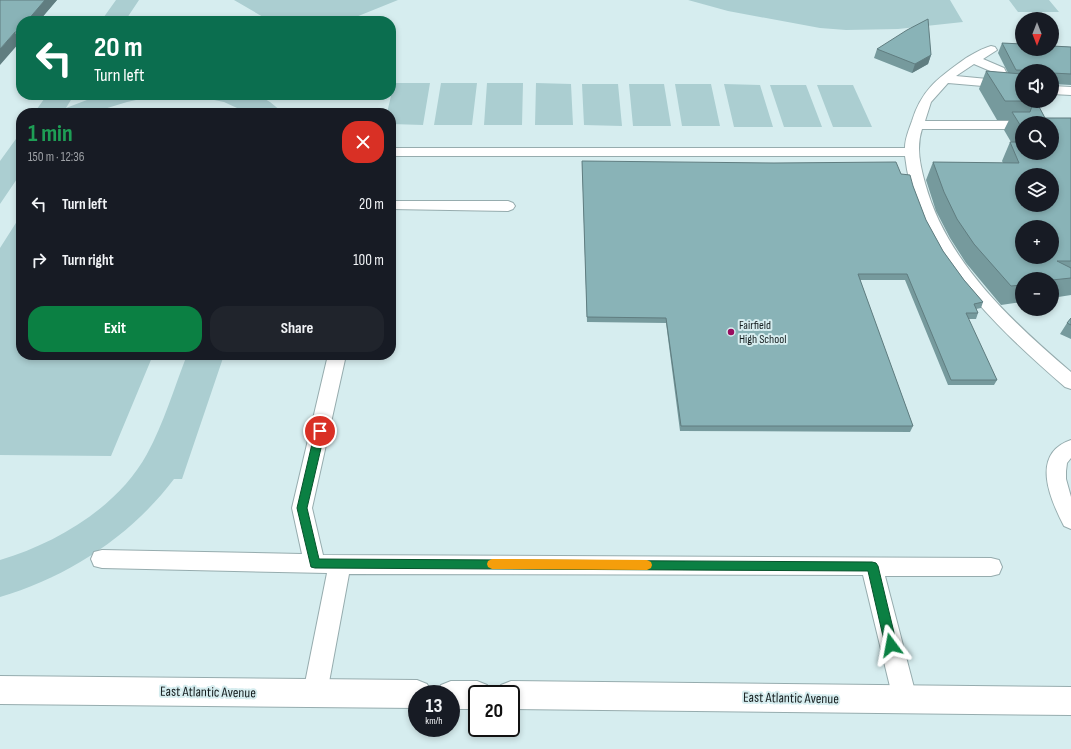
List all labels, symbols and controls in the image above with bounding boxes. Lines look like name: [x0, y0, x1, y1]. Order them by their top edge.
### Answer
north arrow: [1015, 12, 1059, 56]
map controls: [1015, 12, 1059, 316]
text: 20 m: [94, 31, 143, 64]
icon: left: [28, 32, 80, 84]
button: sound: [1015, 64, 1059, 108]
text: Turn left: [94, 65, 145, 86]
button: search: [1015, 116, 1059, 160]
text: 1 min: [28, 119, 73, 148]
button: close: [342, 121, 384, 163]
text: 150 m · 12:36: [28, 149, 84, 165]
button: layers: [1015, 168, 1059, 212]
icon: left: [28, 193, 50, 215]
text: Turn left: [62, 195, 107, 214]
text: 20 m: [359, 195, 384, 214]
button: +: [1015, 220, 1059, 264]
icon: right: [28, 249, 50, 271]
text: Turn right: [62, 251, 114, 270]
text: 100 m: [353, 251, 384, 270]
button: −: [1015, 272, 1059, 316]
button: Exit: [28, 306, 202, 352]
button: Share: [210, 306, 384, 352]
place label: Fairfield High School: [739, 318, 786, 347]
marker: Fairfield High School: [726, 327, 736, 337]
pin: [303, 414, 337, 448]
icon: arrive: [309, 420, 331, 442]
position arrow: [870, 624, 912, 666]
street label: East Atlantic Avenue: [160, 683, 256, 701]
speed limit sign: 20: [468, 685, 520, 737]
street label: East Atlantic Avenue: [743, 689, 839, 707]
text: 13: [426, 694, 442, 718]
text: km/h: [425, 715, 443, 727]

